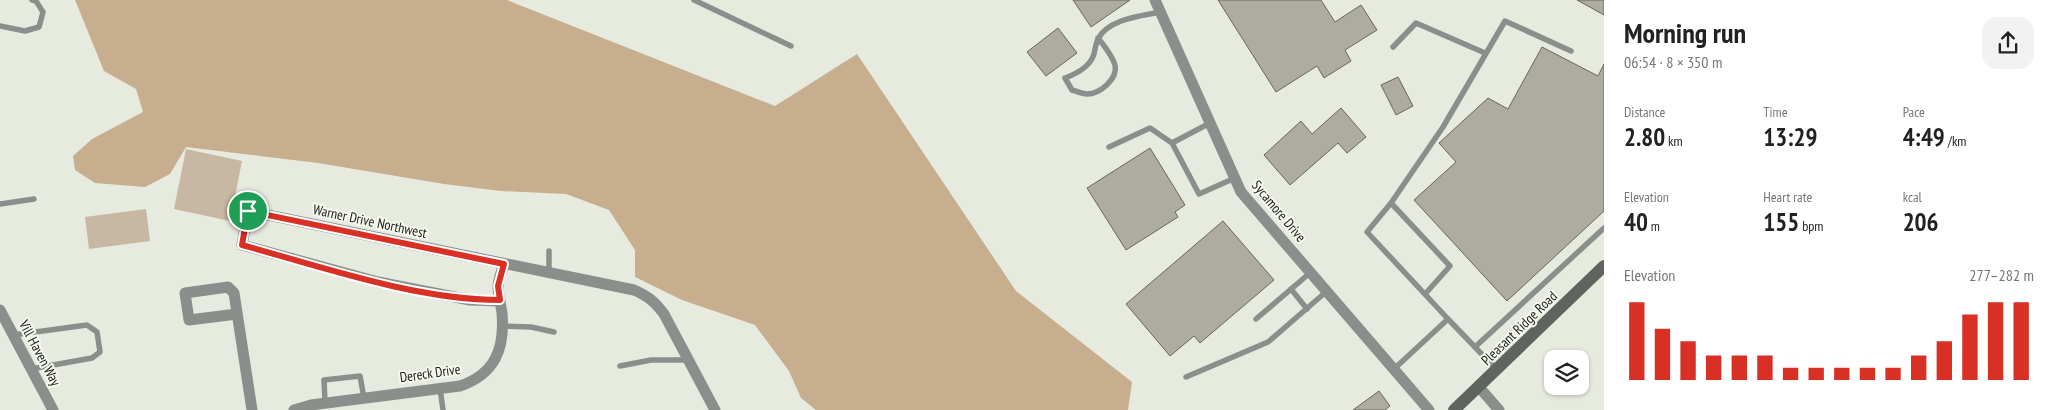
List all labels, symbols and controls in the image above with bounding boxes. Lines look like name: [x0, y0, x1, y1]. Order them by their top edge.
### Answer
text: Morning run: [1624, 14, 1746, 51]
button: share: [1982, 17, 2034, 69]
text: 06:54 · 8 × 350 m: [1624, 52, 1722, 72]
text: Distance: [1624, 103, 1665, 121]
text: Time: [1763, 103, 1788, 121]
text: Pace: [1903, 103, 1925, 121]
text: 2.80: [1624, 121, 1665, 153]
text: 13:29: [1763, 121, 1817, 153]
text: 4:49: [1903, 121, 1945, 153]
text: km: [1665, 132, 1683, 150]
text: /km: [1945, 132, 1966, 150]
street label: Sycamore Drive: [1248, 176, 1310, 246]
text: Elevation: [1624, 188, 1669, 206]
text: Heart rate: [1763, 188, 1812, 206]
text: kcal: [1903, 188, 1922, 206]
pin: [227, 190, 269, 232]
icon: arrive: [234, 197, 262, 225]
street label: Warner Drive Northwest: [312, 200, 429, 242]
text: 40: [1624, 206, 1648, 238]
text: 155: [1763, 206, 1799, 238]
text: 206: [1903, 206, 1939, 238]
text: m: [1648, 217, 1660, 235]
text: bpm: [1799, 217, 1823, 235]
text: Elevation: [1624, 265, 1675, 285]
text: 277–282 m: [1969, 265, 2034, 285]
street label: Pleasant Ridge Road: [1477, 287, 1561, 369]
street label: Vill Haven Way: [15, 316, 65, 390]
map controls: [1544, 350, 1589, 395]
button: layers: [1544, 350, 1589, 395]
street label: Dereck Drive: [398, 360, 462, 386]

